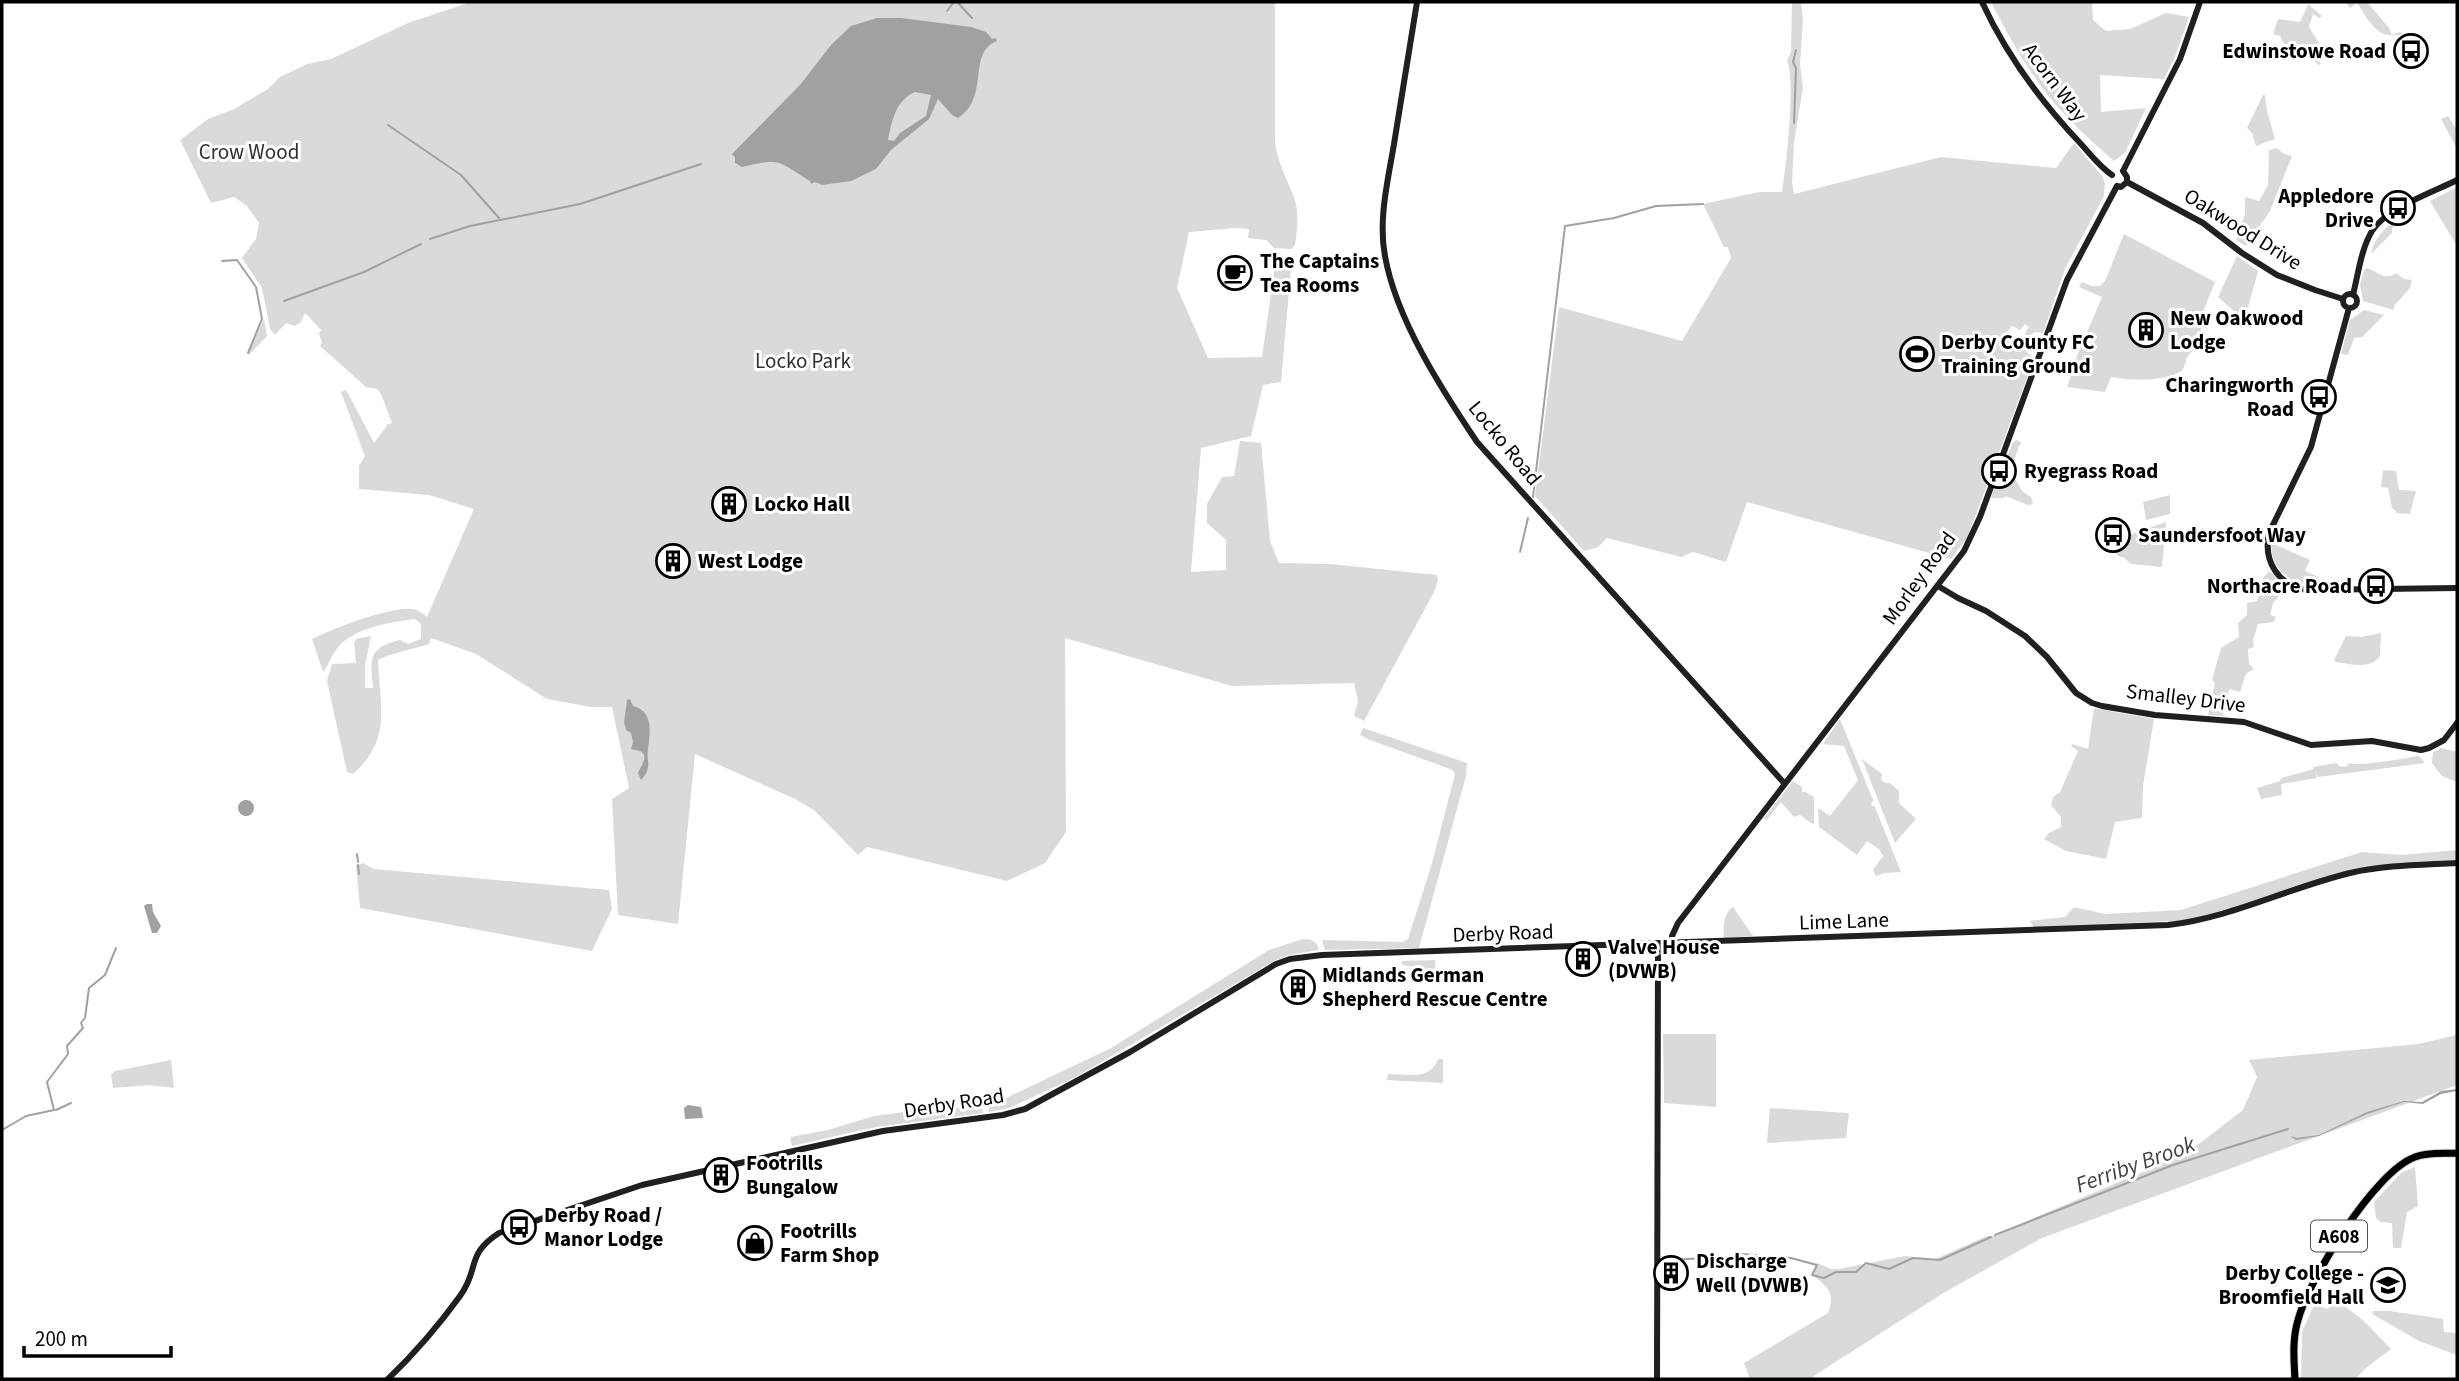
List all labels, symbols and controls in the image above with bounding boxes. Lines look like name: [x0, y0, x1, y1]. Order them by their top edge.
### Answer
bus stop icon: Edwinstowe Road: [2392, 32, 2430, 70]
street label: Acorn Way: [2016, 36, 2095, 128]
place label: Edwinstowe Road: [2222, 36, 2386, 66]
park label: Crow Wood: [199, 137, 299, 167]
street label: Oakwood Drive: [2178, 181, 2308, 277]
place label: Appledore Drive: [2277, 181, 2374, 235]
bus stop icon: Appledore Drive: [2379, 189, 2417, 227]
place label: The Captains Tea Rooms: [1260, 246, 1379, 300]
cafe icon: The Captains Tea Rooms: [1216, 254, 1254, 292]
place label: New Oakwood Lodge: [2170, 303, 2304, 357]
building icon: New Oakwood Lodge: [2127, 311, 2165, 349]
place label: Derby County FC Training Ground: [1941, 327, 2095, 381]
sports icon: Derby County FC Training Ground: [1898, 335, 1936, 373]
park label: Locko Park: [755, 346, 851, 376]
place label: Charingworth Road: [2165, 370, 2294, 424]
bus stop icon: Charingworth Road: [2300, 378, 2338, 416]
street label: Locko Road: [1461, 394, 1549, 492]
bus stop icon: Ryegrass Road: [1980, 452, 2018, 490]
place label: Ryegrass Road: [2024, 456, 2158, 486]
building icon: Locko Hall: [710, 485, 748, 523]
place label: Locko Hall: [754, 489, 850, 519]
bus stop icon: Saundersfoot Way: [2094, 516, 2132, 554]
place label: Saundersfoot Way: [2138, 520, 2306, 550]
street label: Morley Road: [1875, 525, 1963, 631]
building icon: West Lodge: [654, 542, 692, 580]
place label: West Lodge: [698, 546, 803, 576]
bus stop icon: Northacre Road: [2357, 567, 2395, 605]
place label: Northacre Road: [2207, 571, 2352, 601]
street label: Smalley Drive: [2125, 676, 2247, 720]
street label: Lime Lane: [1798, 904, 1890, 938]
street label: Derby Road: [1452, 916, 1554, 950]
place label: Valve House (DVWB): [1607, 932, 1720, 986]
building icon: Valve House (DVWB): [1564, 940, 1602, 978]
place label: Midlands German Shepherd Rescue Centre: [1322, 960, 1548, 1014]
building icon: Midlands German Shepherd Rescue Centre: [1279, 968, 1317, 1006]
street label: Derby Road: [902, 1080, 1006, 1126]
water label: Ferriby Brook: [2071, 1127, 2201, 1201]
place label: Footrills Bungalow: [746, 1148, 838, 1202]
building icon: Footrills Bungalow: [702, 1156, 740, 1194]
place label: Derby Road / Manor Lodge: [544, 1200, 663, 1254]
bus stop icon: Derby Road / Manor Lodge: [500, 1208, 538, 1246]
place label: Footrills Farm Shop: [780, 1216, 879, 1270]
road number: A608: [2311, 1220, 2367, 1252]
shop icon: Footrills Farm Shop: [736, 1224, 774, 1262]
place label: Discharge Well (DVWB): [1696, 1246, 1809, 1300]
building icon: Discharge Well (DVWB): [1652, 1254, 1690, 1292]
place label: Derby College - Broomfield Hall: [2219, 1258, 2364, 1312]
school or university icon: Derby College - Broomfield Hall: [2369, 1266, 2407, 1304]
scale bar: [24, 1314, 172, 1358]
text: 200 m: [35, 1324, 88, 1354]

